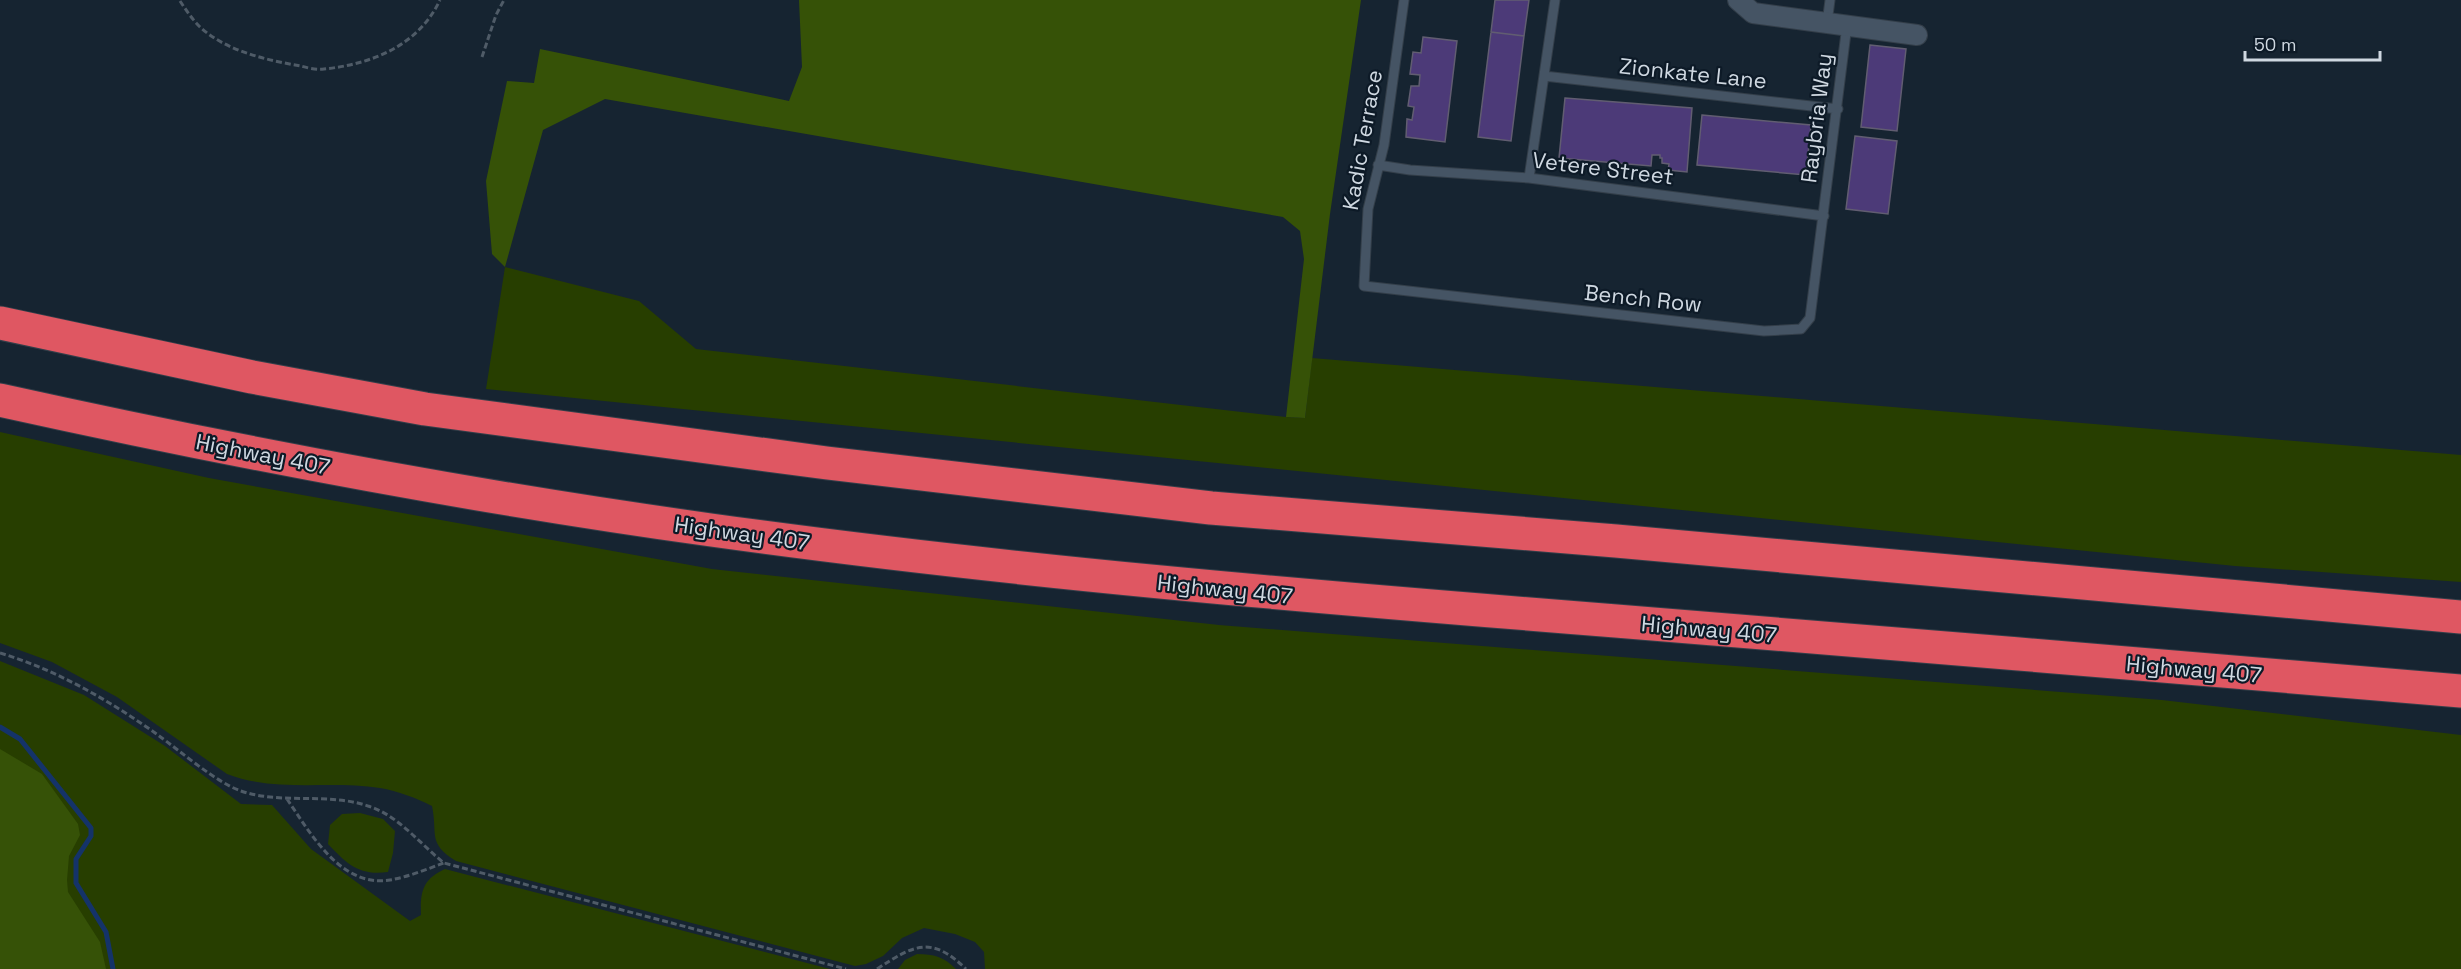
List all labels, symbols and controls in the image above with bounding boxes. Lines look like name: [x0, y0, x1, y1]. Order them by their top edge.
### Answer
scale bar: [2245, 24, 2380, 62]
text: 50 m: [2254, 33, 2296, 56]
street label: Zionkate Lane: [1618, 51, 1768, 95]
street label: Raybria Way: [1794, 51, 1838, 185]
street label: Kadic Terrace: [1336, 68, 1388, 212]
street label: Vetere Street: [1531, 145, 1675, 191]
street label: Bench Row: [1583, 278, 1703, 318]
street label: Highway 407: [194, 427, 332, 481]
street label: Highway 407: [673, 510, 811, 556]
street label: Highway 407: [1156, 568, 1294, 610]
street label: Highway 407: [1640, 609, 1778, 649]
street label: Highway 407: [2125, 649, 2263, 689]

